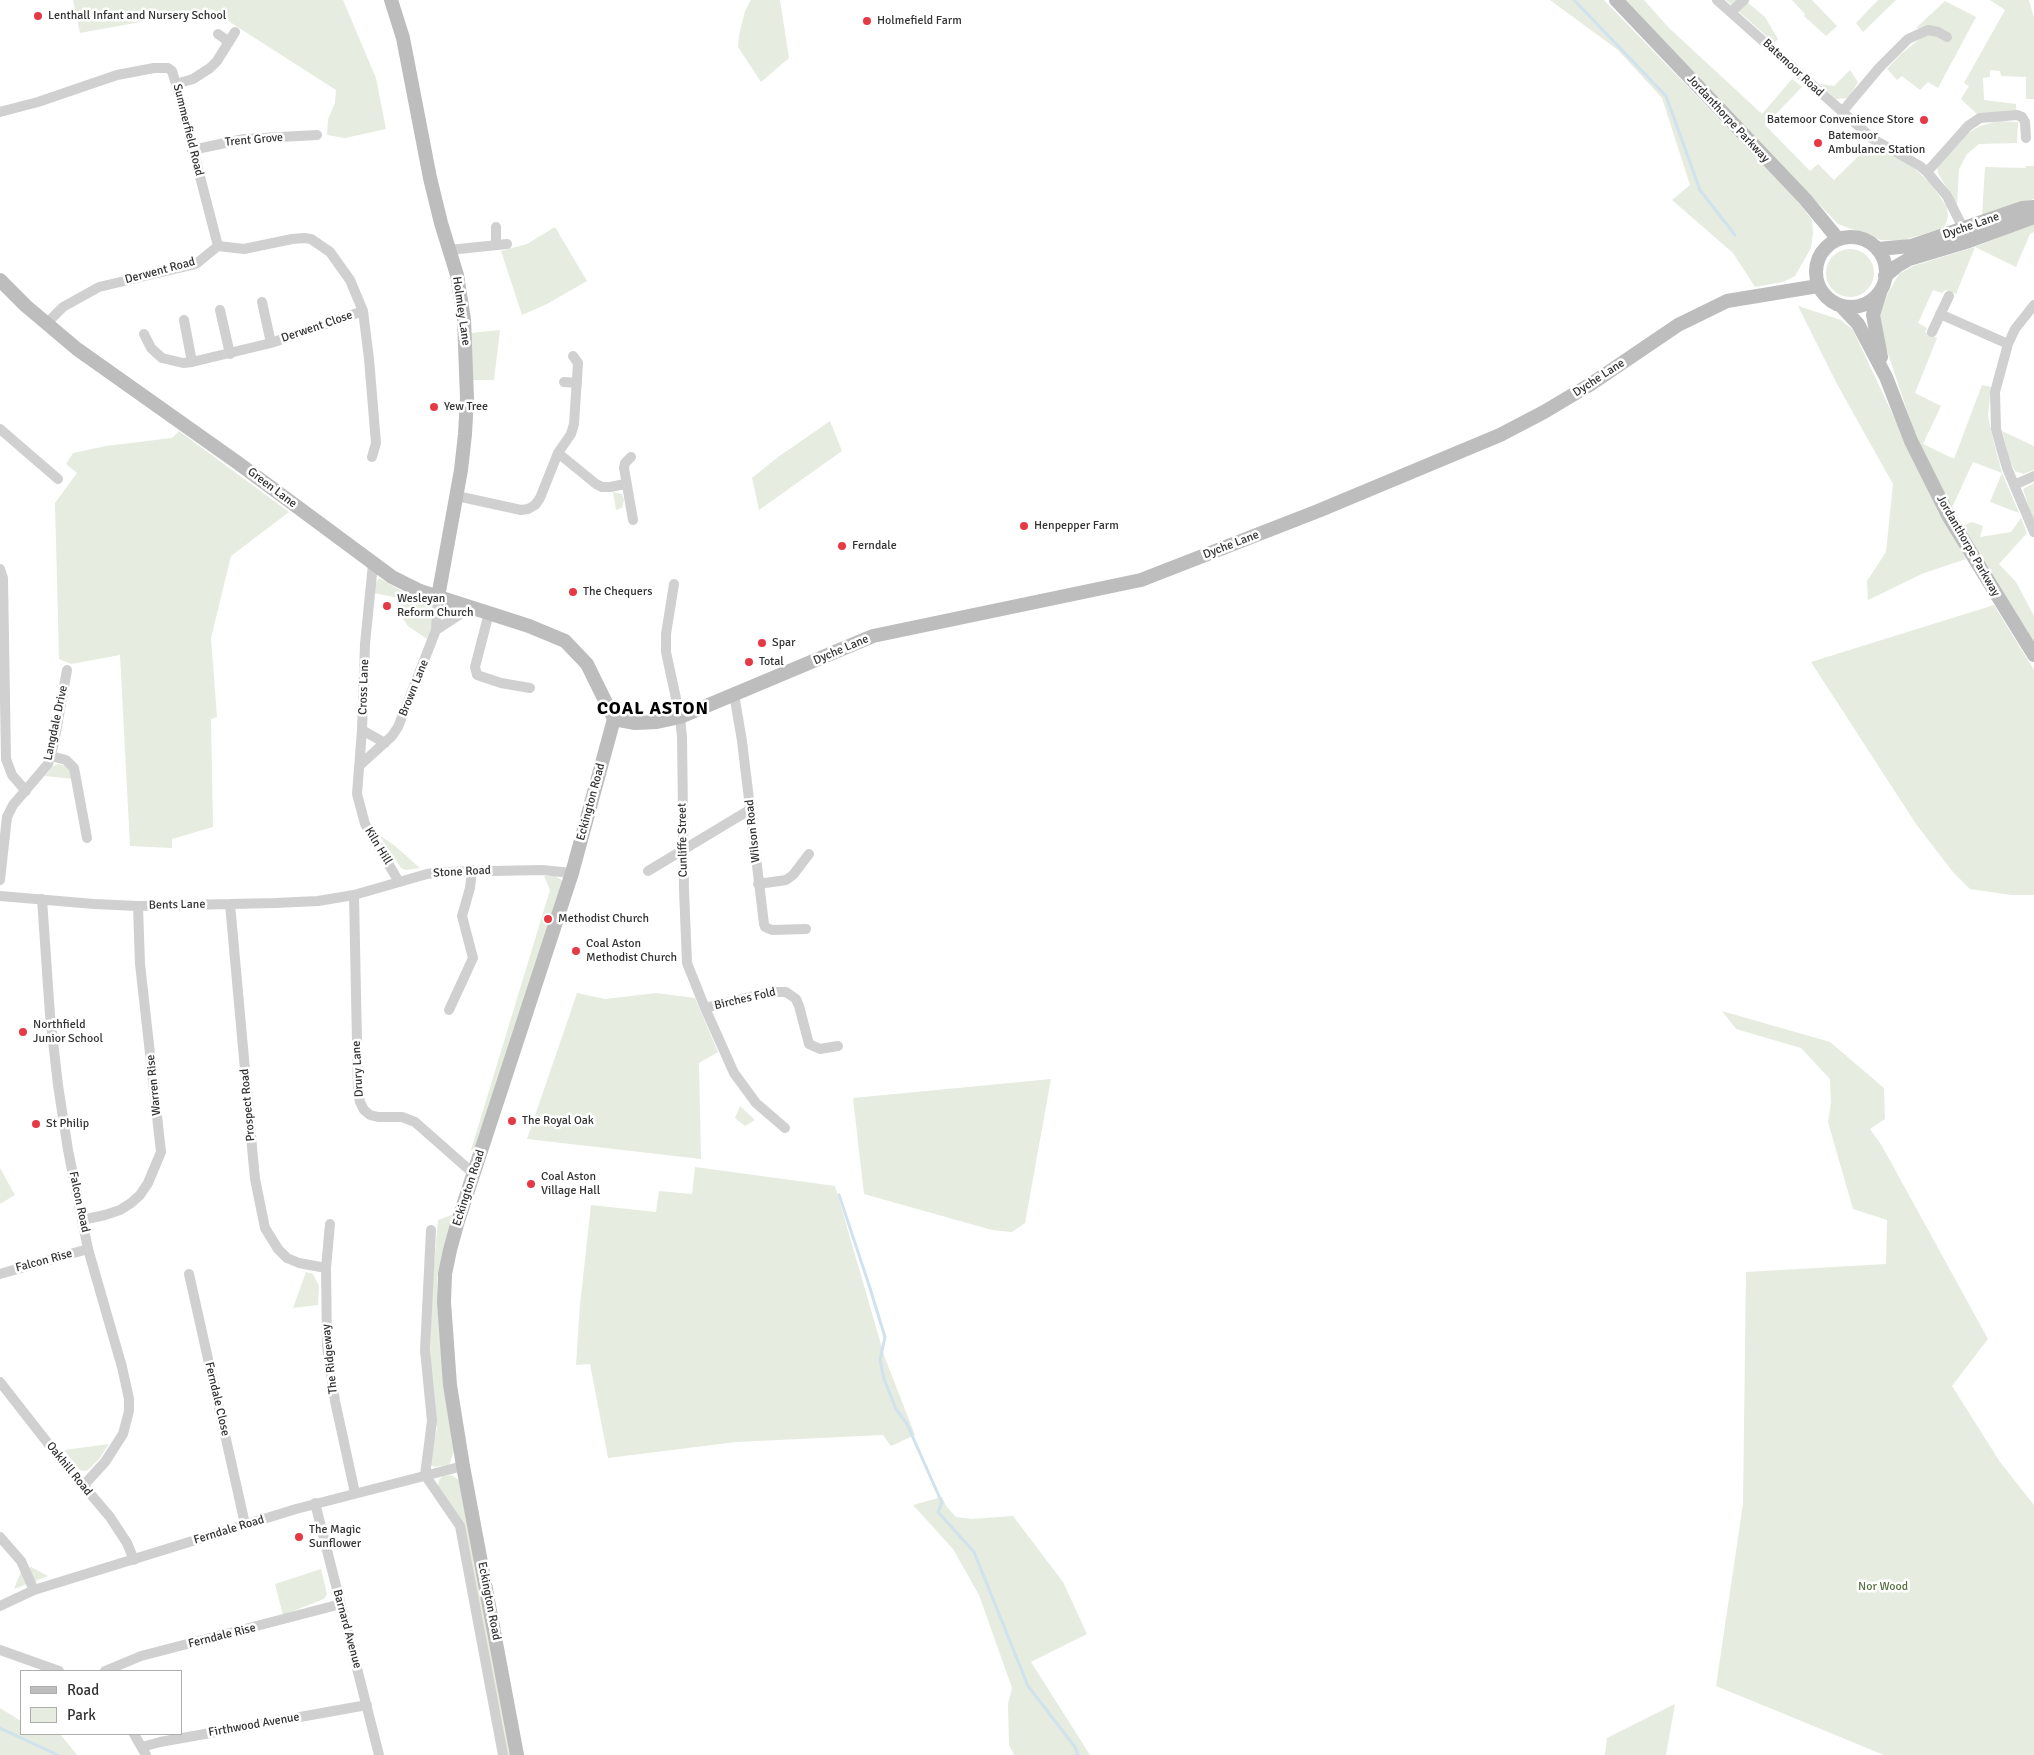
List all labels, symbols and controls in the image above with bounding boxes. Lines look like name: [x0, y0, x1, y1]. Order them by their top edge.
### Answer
place label: Lenthall Infant and Nursery School: [48, 9, 226, 23]
marker: Lenthall Infant and Nursery School: [32, 10, 44, 22]
place label: Holmefield Farm: [877, 14, 962, 28]
marker: Holmefield Farm: [861, 15, 873, 27]
street label: Batemoor Road: [1760, 36, 1826, 100]
street label: Jordanthorpe Parkway: [1684, 72, 1772, 166]
street label: Summerfield Road: [170, 83, 206, 177]
place label: Batemoor Convenience Store: [1767, 113, 1914, 127]
marker: Batemoor Convenience Store: [1918, 114, 1930, 126]
place label: Batemoor Ambulance Station: [1828, 129, 1925, 157]
street label: Trent Grove: [224, 130, 284, 150]
marker: Batemoor Ambulance Station: [1812, 137, 1824, 149]
street label: Dyche Lane: [1941, 210, 2001, 242]
street label: Derwent Road: [123, 255, 197, 287]
street label: Holmley Lane: [449, 275, 473, 347]
street label: Derwent Close: [279, 308, 355, 346]
street label: Dyche Lane: [1570, 356, 1628, 400]
place label: Yew Tree: [444, 400, 488, 414]
marker: Yew Tree: [428, 401, 440, 413]
street label: Green Lane: [245, 465, 299, 511]
street label: Jordanthorpe Parkway: [1933, 493, 2003, 599]
place label: Henpepper Farm: [1034, 519, 1119, 533]
marker: Henpepper Farm: [1018, 520, 1030, 532]
street label: Dyche Lane: [1201, 528, 1261, 562]
place label: Ferndale: [852, 539, 897, 553]
marker: Ferndale: [836, 540, 848, 552]
place label: The Chequers: [583, 585, 652, 599]
marker: The Chequers: [567, 586, 579, 598]
place label: Wesleyan Reform Church: [397, 592, 474, 620]
marker: Wesleyan Reform Church: [381, 600, 393, 612]
street label: Dyche Lane: [811, 632, 871, 668]
place label: Spar: [772, 636, 796, 650]
marker: Spar: [756, 637, 768, 649]
place label: Total: [759, 655, 784, 669]
marker: Total: [743, 656, 755, 668]
street label: Brown Lane: [396, 657, 432, 719]
street label: Cross Lane: [356, 659, 372, 715]
street label: Langdale Drive: [41, 684, 71, 762]
district label: COAL ASTON: [596, 698, 710, 720]
street label: Eckington Road: [574, 762, 608, 842]
street label: Wilson Road: [743, 799, 763, 863]
street label: Cunliffe Street: [675, 803, 691, 877]
street label: Kiln Hill: [361, 825, 395, 867]
street label: Stone Road: [433, 863, 491, 881]
street label: Bents Lane: [149, 897, 205, 913]
place label: Methodist Church: [558, 912, 649, 926]
marker: Methodist Church: [542, 913, 554, 925]
place label: Coal Aston Methodist Church: [586, 937, 677, 965]
marker: Coal Aston Methodist Church: [570, 945, 582, 957]
street label: Birches Fold: [713, 985, 777, 1013]
place label: Northfield Junior School: [33, 1018, 103, 1046]
marker: Northfield Junior School: [17, 1026, 29, 1038]
street label: Drury Lane: [349, 1040, 367, 1098]
street label: Warren Rise: [144, 1054, 164, 1116]
street label: Prospect Road: [238, 1068, 258, 1142]
place label: The Royal Oak: [522, 1114, 594, 1128]
marker: The Royal Oak: [506, 1115, 518, 1127]
place label: St Philip: [46, 1117, 89, 1131]
marker: St Philip: [30, 1118, 42, 1130]
street label: Eckington Road: [450, 1148, 488, 1228]
street label: Falcon Road: [66, 1170, 92, 1234]
place label: Coal Aston Village Hall: [541, 1170, 600, 1198]
marker: Coal Aston Village Hall: [525, 1178, 537, 1190]
street label: Falcon Rise: [14, 1247, 74, 1275]
street label: The Ridgeway: [319, 1323, 341, 1395]
street label: Ferndale Close: [201, 1361, 233, 1437]
street label: Oakhill Road: [43, 1439, 95, 1499]
street label: Ferndale Road: [192, 1512, 266, 1548]
place label: The Magic Sunflower: [309, 1523, 361, 1551]
marker: The Magic Sunflower: [293, 1531, 305, 1543]
street label: Eckington Road: [474, 1561, 504, 1641]
park label: Nor Wood: [1858, 1580, 1908, 1594]
street label: Barnard Avenue: [330, 1588, 364, 1670]
street label: Ferndale Rise: [187, 1621, 257, 1651]
legend: [20, 1670, 182, 1735]
text: Road: [67, 1681, 99, 1699]
text: Park: [67, 1706, 96, 1724]
street label: Firthwood Avenue: [207, 1710, 301, 1740]

